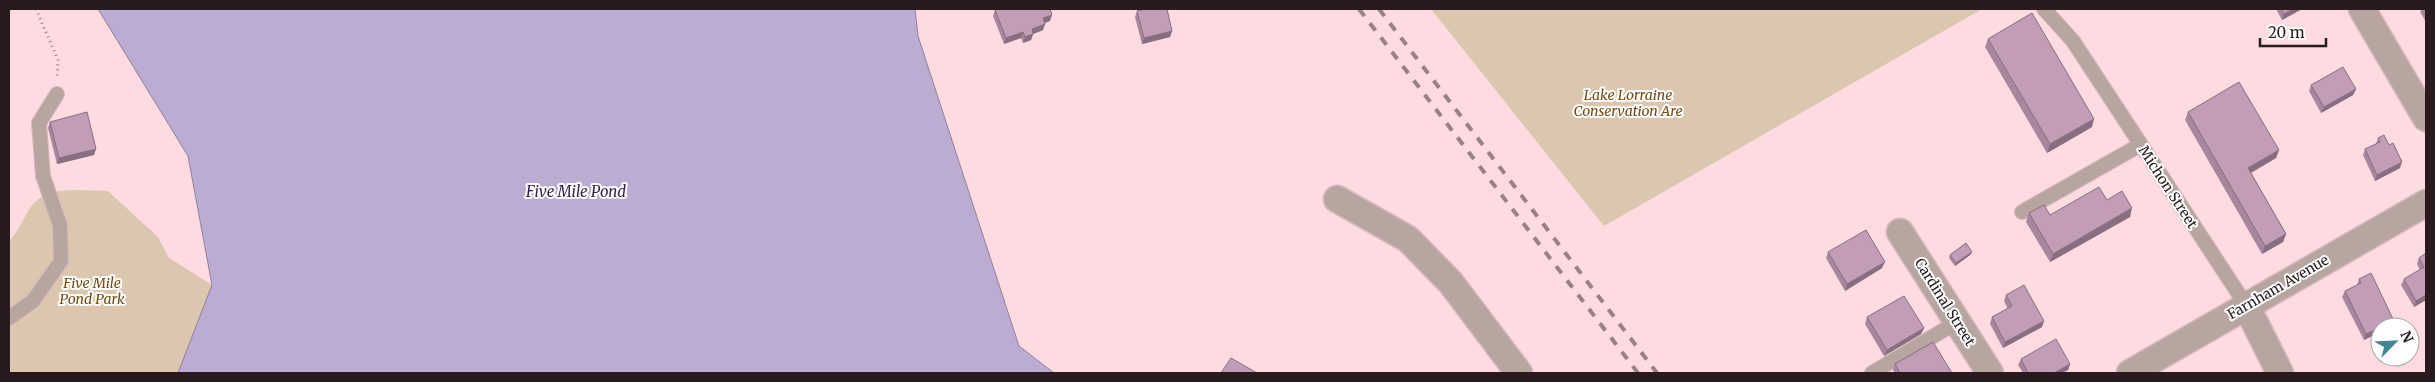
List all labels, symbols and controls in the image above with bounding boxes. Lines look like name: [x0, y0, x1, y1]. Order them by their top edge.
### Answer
scale bar: [2260, 15, 2326, 47]
text: 20 m: [2268, 23, 2305, 42]
park label: Lake Lorraine Conservation Are: [1573, 86, 1683, 120]
street label: Michon Street: [2135, 142, 2202, 232]
water label: Five Mile Pond: [525, 182, 626, 201]
street label: Farnham Avenue: [2224, 251, 2332, 323]
street label: Cardinal Street: [1911, 255, 1979, 350]
park label: Five Mile Pond Park: [59, 274, 125, 308]
north arrow: [2370, 317, 2420, 367]
text: N: [2396, 328, 2417, 345]

